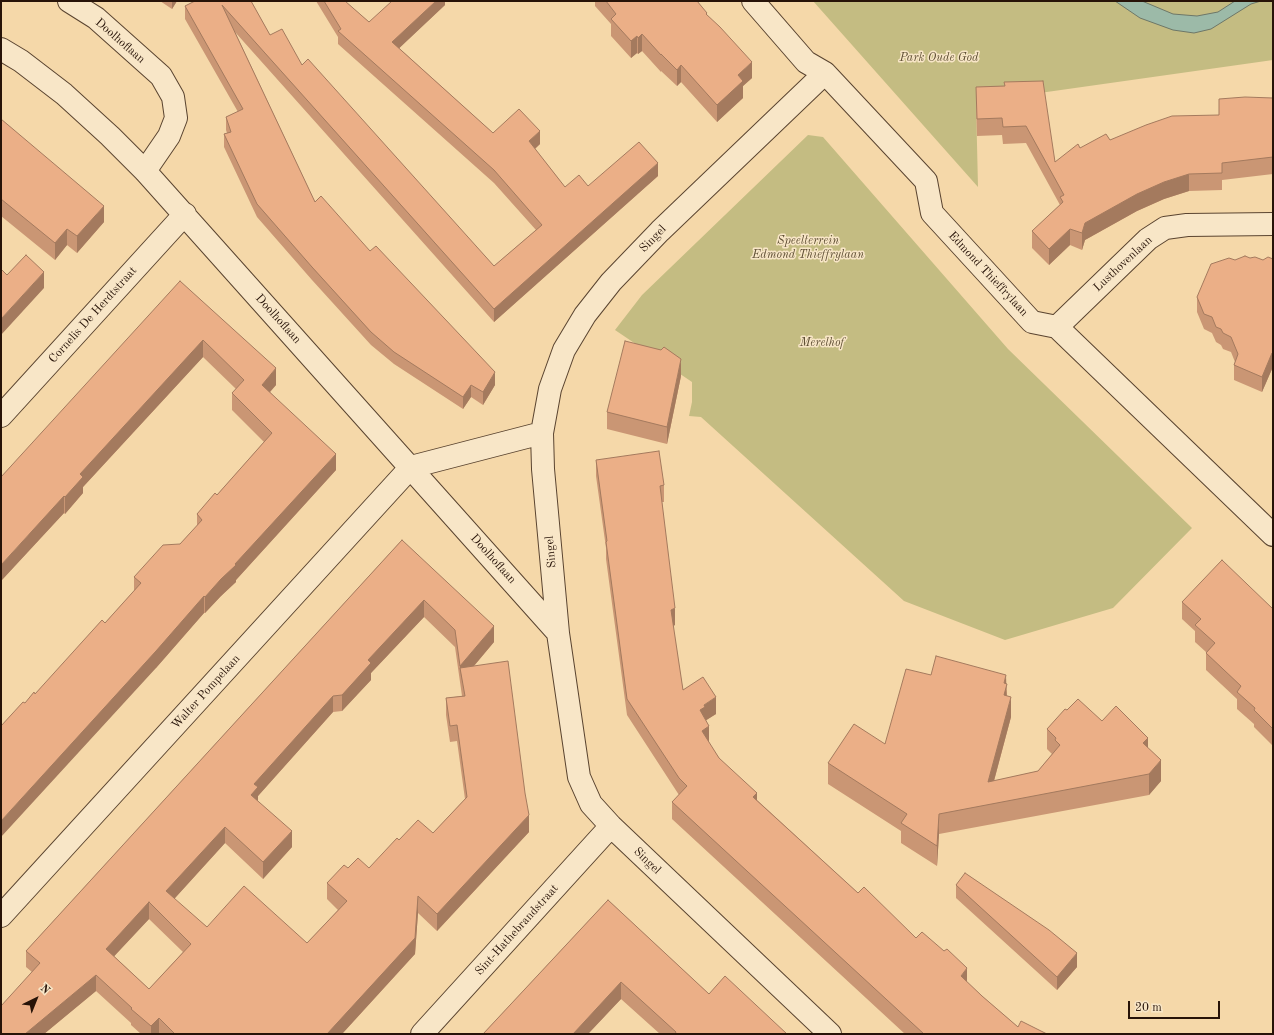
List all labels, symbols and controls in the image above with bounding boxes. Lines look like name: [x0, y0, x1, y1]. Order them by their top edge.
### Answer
street label: Doolhoflaan: [92, 15, 148, 67]
park label: Park Oude God: [900, 51, 978, 65]
street label: Singel: [637, 222, 669, 256]
street label: Edmond Thieffrylaan: [945, 229, 1031, 319]
street label: Lusthovenlaan: [1091, 233, 1155, 295]
park label: Speelterrein Edmond Thieffrylaan: [752, 234, 864, 262]
street label: Cornelis De Herdtstraat: [46, 264, 140, 366]
street label: Doolhoflaan: [252, 291, 304, 347]
park label: Merelhof: [800, 336, 844, 350]
street label: Doolhoflaan: [467, 531, 519, 587]
street label: Singel: [542, 535, 560, 569]
street label: Walter Pompelaan: [169, 652, 243, 732]
street label: Singel: [630, 845, 664, 877]
street label: Sint-Hathebrandstraat: [472, 882, 562, 978]
north arrow: [16, 979, 56, 1019]
text: N: [38, 983, 51, 997]
scale bar: [1130, 993, 1222, 1019]
text: 20 m: [1135, 1002, 1162, 1014]

